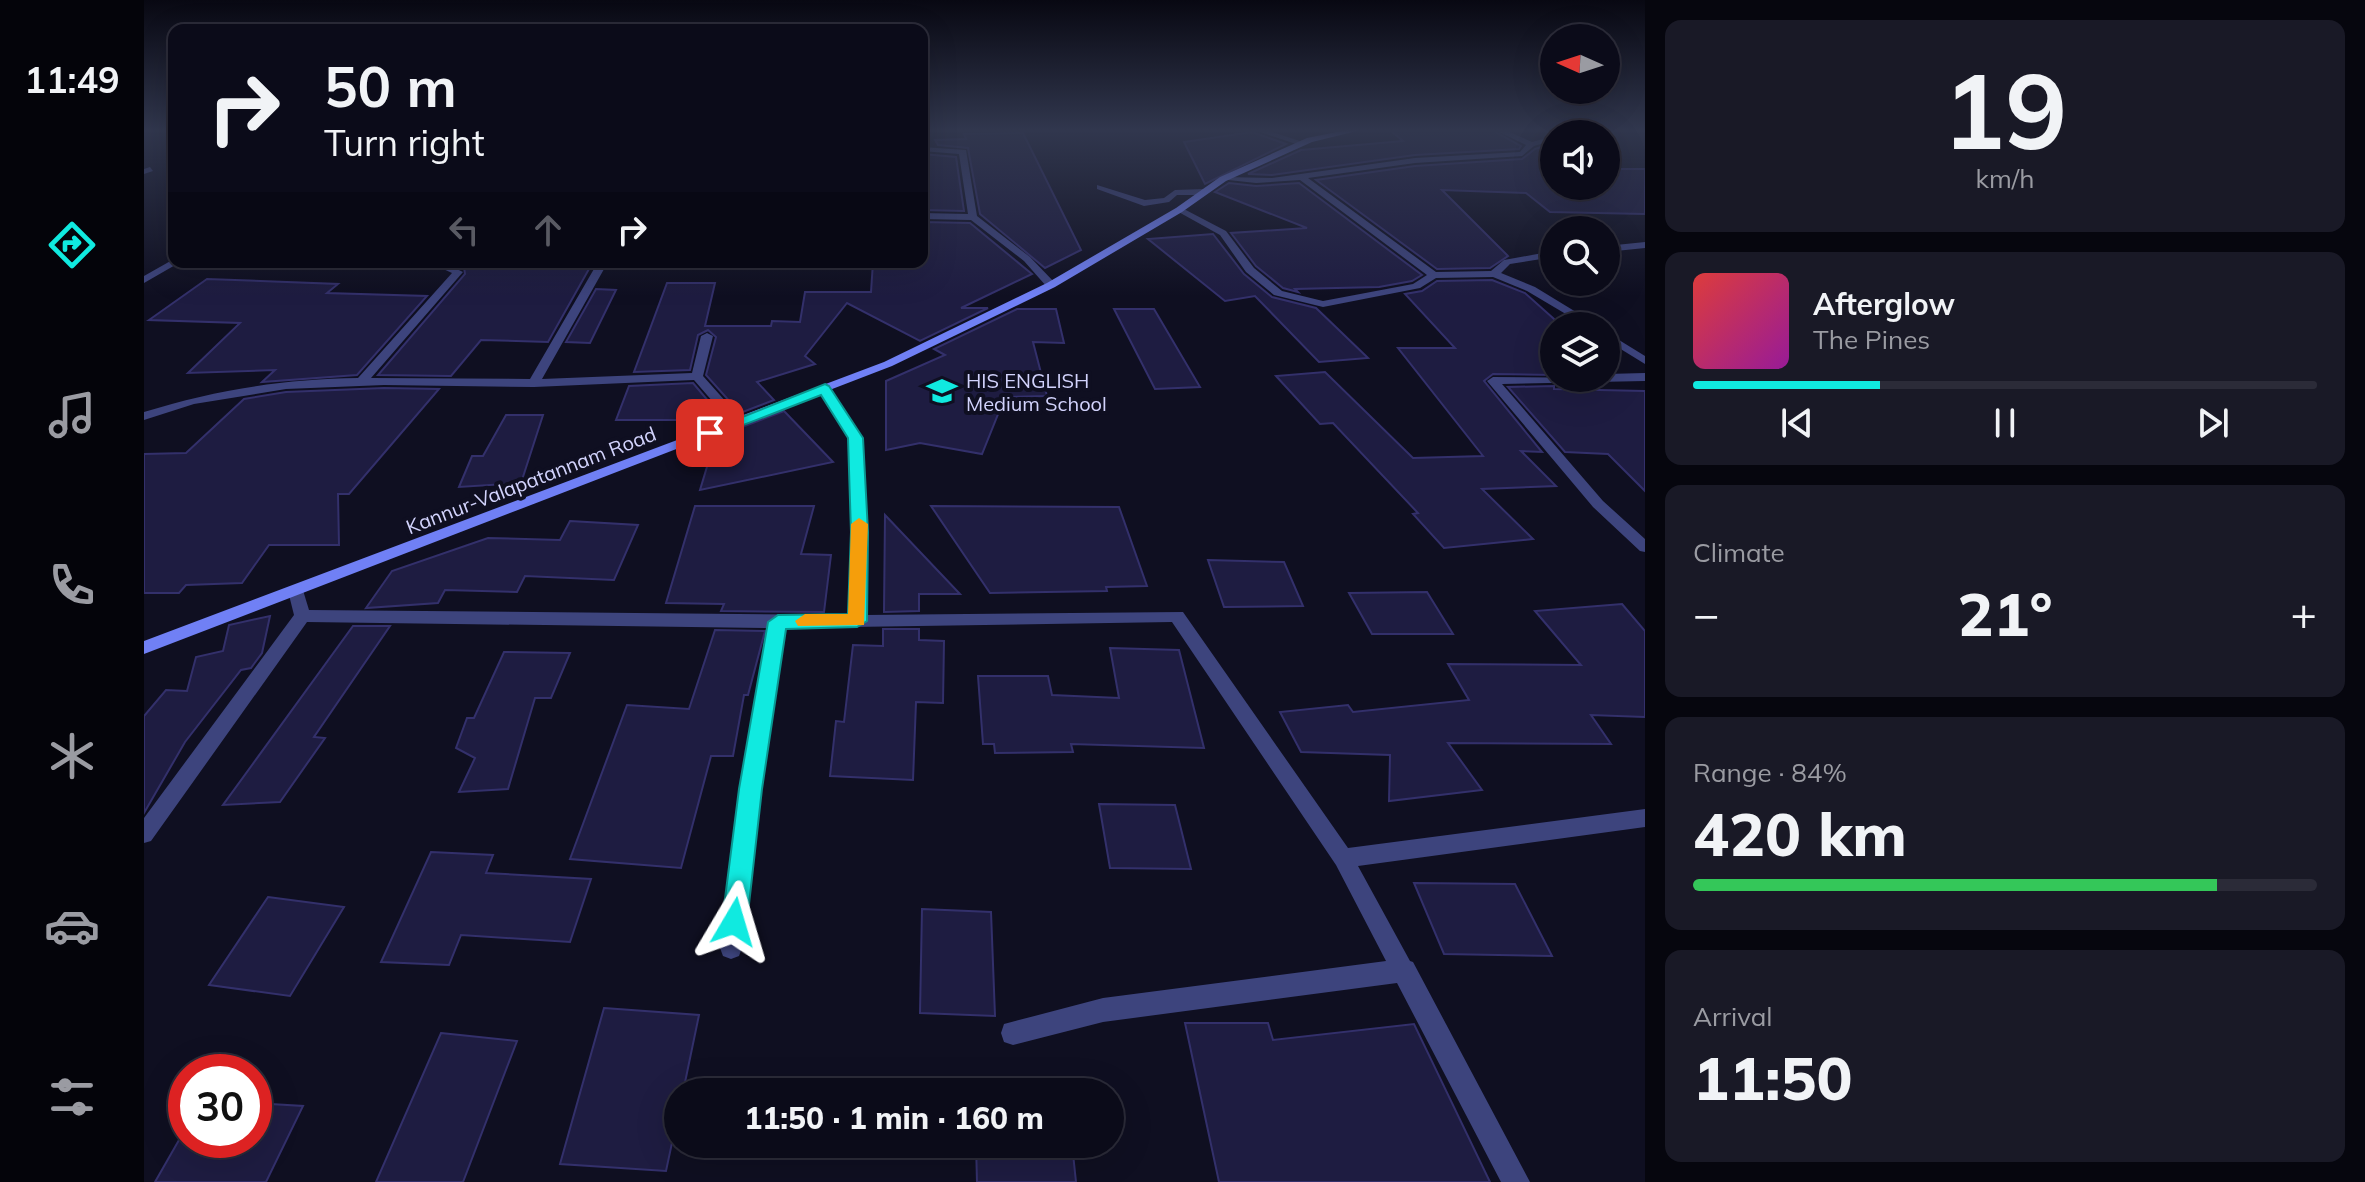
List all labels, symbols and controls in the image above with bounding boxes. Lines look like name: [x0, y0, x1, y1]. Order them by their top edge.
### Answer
north arrow: [1540, 24, 1620, 104]
map controls: [1540, 24, 1620, 392]
text: 19: [1943, 44, 2067, 175]
text: 50 m: [324, 51, 457, 121]
icon: right: [192, 56, 296, 160]
text: 11:49: [24, 57, 120, 102]
text: Turn right: [324, 120, 485, 165]
button: sound: [1540, 120, 1620, 200]
text: km/h: [1976, 162, 2034, 195]
icon: left: [442, 208, 486, 252]
icon: ahead: [526, 208, 570, 252]
icon: right: [610, 208, 654, 252]
button: search: [1540, 216, 1620, 296]
icon: directions: [44, 217, 100, 273]
text: Afterglow: [1813, 285, 1955, 323]
button: layers: [1540, 312, 1620, 392]
text: The Pines: [1813, 323, 1930, 356]
place label: HIS ENGLISH Medium School: [966, 368, 1107, 416]
school or university icon: HIS ENGLISH Medium School: [925, 374, 959, 408]
icon: music: [44, 387, 100, 443]
pin: [676, 399, 744, 467]
icon: previous: [1775, 401, 1819, 445]
icon: pause: [1983, 401, 2027, 445]
icon: next: [2191, 401, 2235, 445]
icon: arrive: [688, 411, 732, 455]
street label: Kannur-Valapatannam Road: [402, 421, 660, 539]
text: Climate: [1693, 536, 1785, 569]
icon: phone: [44, 557, 100, 613]
text: 21°: [1957, 576, 2053, 651]
text: −: [1693, 586, 1719, 641]
text: +: [2291, 586, 2317, 641]
icon: climate: [44, 728, 100, 784]
text: Range · 84%: [1693, 756, 1847, 789]
text: 420 km: [1693, 796, 1907, 871]
position arrow: [692, 880, 776, 964]
icon: car: [44, 898, 100, 954]
text: Arrival: [1693, 1000, 1773, 1033]
text: 11:50: [1693, 1040, 1853, 1115]
speed limit sign: 30: [168, 1054, 272, 1158]
icon: filters: [44, 1069, 100, 1125]
text: 11:50 · 1 min · 160 m: [744, 1099, 1044, 1137]

